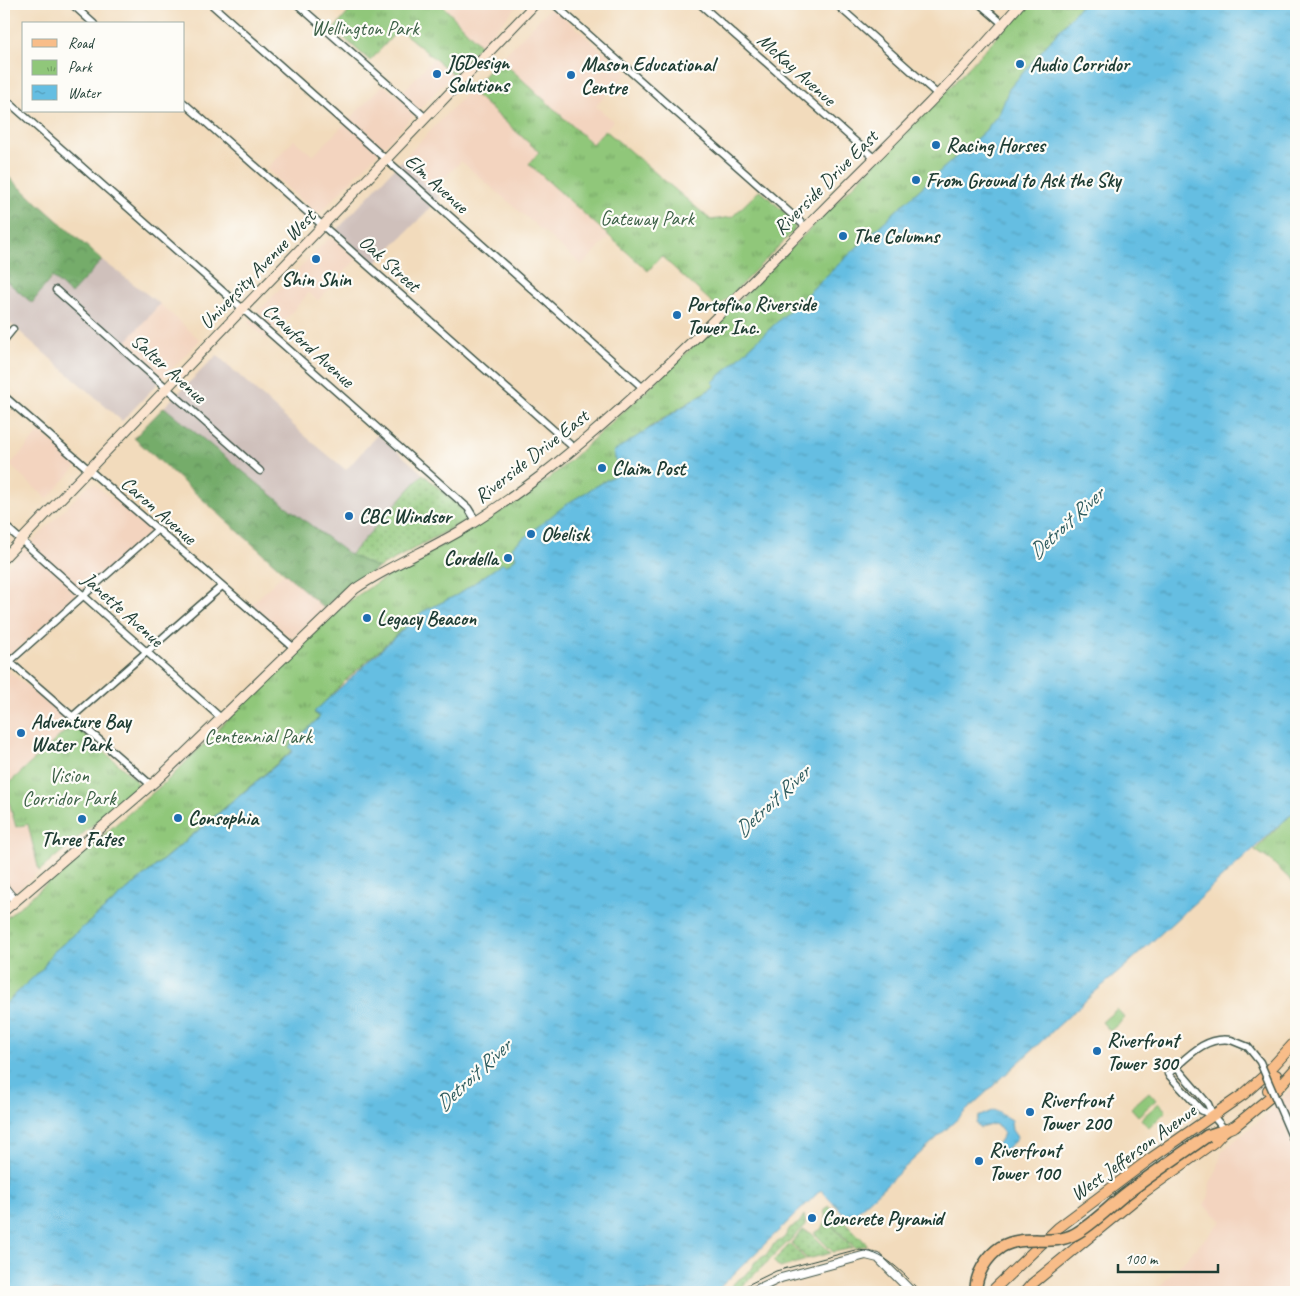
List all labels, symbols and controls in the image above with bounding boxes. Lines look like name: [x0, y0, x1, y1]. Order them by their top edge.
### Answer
park label: Wellington Park: [311, 16, 420, 41]
legend: [22, 22, 185, 112]
street label: McKay Avenue: [752, 28, 842, 112]
text: Road: [68, 34, 95, 53]
place label: JGDesign Solutions: [445, 50, 511, 98]
place label: Mason Educational Centre: [581, 52, 719, 100]
place label: Audio Corridor: [1030, 52, 1132, 77]
text: Park: [68, 58, 93, 77]
marker: Audio Corridor: [1014, 58, 1026, 70]
marker: JGDesign Solutions: [431, 68, 443, 80]
marker: Mason Educational Centre: [565, 69, 577, 81]
text: Water: [68, 84, 102, 103]
street label: Riverside Drive East: [768, 123, 885, 240]
place label: Racing Horses: [946, 133, 1047, 158]
marker: Racing Horses: [930, 139, 942, 151]
street label: Elm Avenue: [400, 148, 475, 219]
place label: From Ground to Ask the Sky: [926, 168, 1123, 193]
marker: From Ground to Ask the Sky: [910, 174, 922, 186]
street label: University Avenue West: [194, 203, 322, 334]
park label: Gateway Park: [600, 206, 695, 231]
place label: The Columns: [853, 224, 941, 249]
street label: Oak Street: [354, 229, 427, 299]
marker: The Columns: [837, 230, 849, 242]
marker: Shin Shin: [310, 253, 322, 265]
place label: Shin Shin: [281, 267, 352, 292]
place label: Portofino Riverside Tower Inc.: [687, 292, 818, 340]
street label: Crawford Avenue: [258, 298, 361, 394]
marker: Portofino Riverside Tower Inc.: [671, 309, 683, 321]
street label: Salter Avenue: [126, 328, 213, 410]
street label: Riverside Drive East: [469, 403, 595, 509]
place label: Claim Post: [612, 456, 687, 481]
marker: Claim Post: [596, 462, 608, 474]
street label: Caron Avenue: [116, 471, 203, 551]
water label: Detroit River: [1023, 479, 1112, 564]
place label: CBC Windsor: [359, 504, 454, 529]
marker: CBC Windsor: [343, 510, 355, 522]
place label: Obelisk: [541, 522, 591, 547]
marker: Obelisk: [525, 528, 537, 540]
place label: Cordella: [444, 546, 500, 571]
marker: Cordella: [502, 552, 514, 564]
street label: Janette Avenue: [76, 566, 170, 653]
place label: Legacy Beacon: [377, 606, 477, 631]
marker: Legacy Beacon: [361, 612, 373, 624]
place label: Adventure Bay Water Park: [31, 709, 133, 757]
park label: Centennial Park: [204, 724, 313, 749]
marker: Adventure Bay Water Park: [15, 727, 27, 739]
water label: Detroit River: [729, 757, 818, 842]
park label: Vision Corridor Park: [22, 763, 117, 811]
place label: Consophia: [188, 806, 260, 831]
marker: Consophia: [172, 812, 184, 824]
marker: Three Fates: [76, 813, 88, 825]
place label: Three Fates: [41, 827, 125, 852]
place label: Riverfront Tower 300: [1107, 1028, 1182, 1076]
water label: Detroit River: [430, 1031, 519, 1116]
marker: Riverfront Tower 300: [1091, 1045, 1103, 1057]
place label: Riverfront Tower 200: [1040, 1088, 1115, 1136]
street label: West Jefferson Avenue: [1065, 1097, 1202, 1206]
marker: Riverfront Tower 200: [1024, 1106, 1036, 1118]
place label: Riverfront Tower 100: [989, 1138, 1064, 1186]
marker: Riverfront Tower 100: [973, 1155, 985, 1167]
place label: Concrete Pyramid: [822, 1206, 947, 1232]
marker: Concrete Pyramid: [806, 1212, 818, 1224]
scale bar: [1118, 1241, 1218, 1273]
text: 100 m: [1125, 1250, 1159, 1269]

